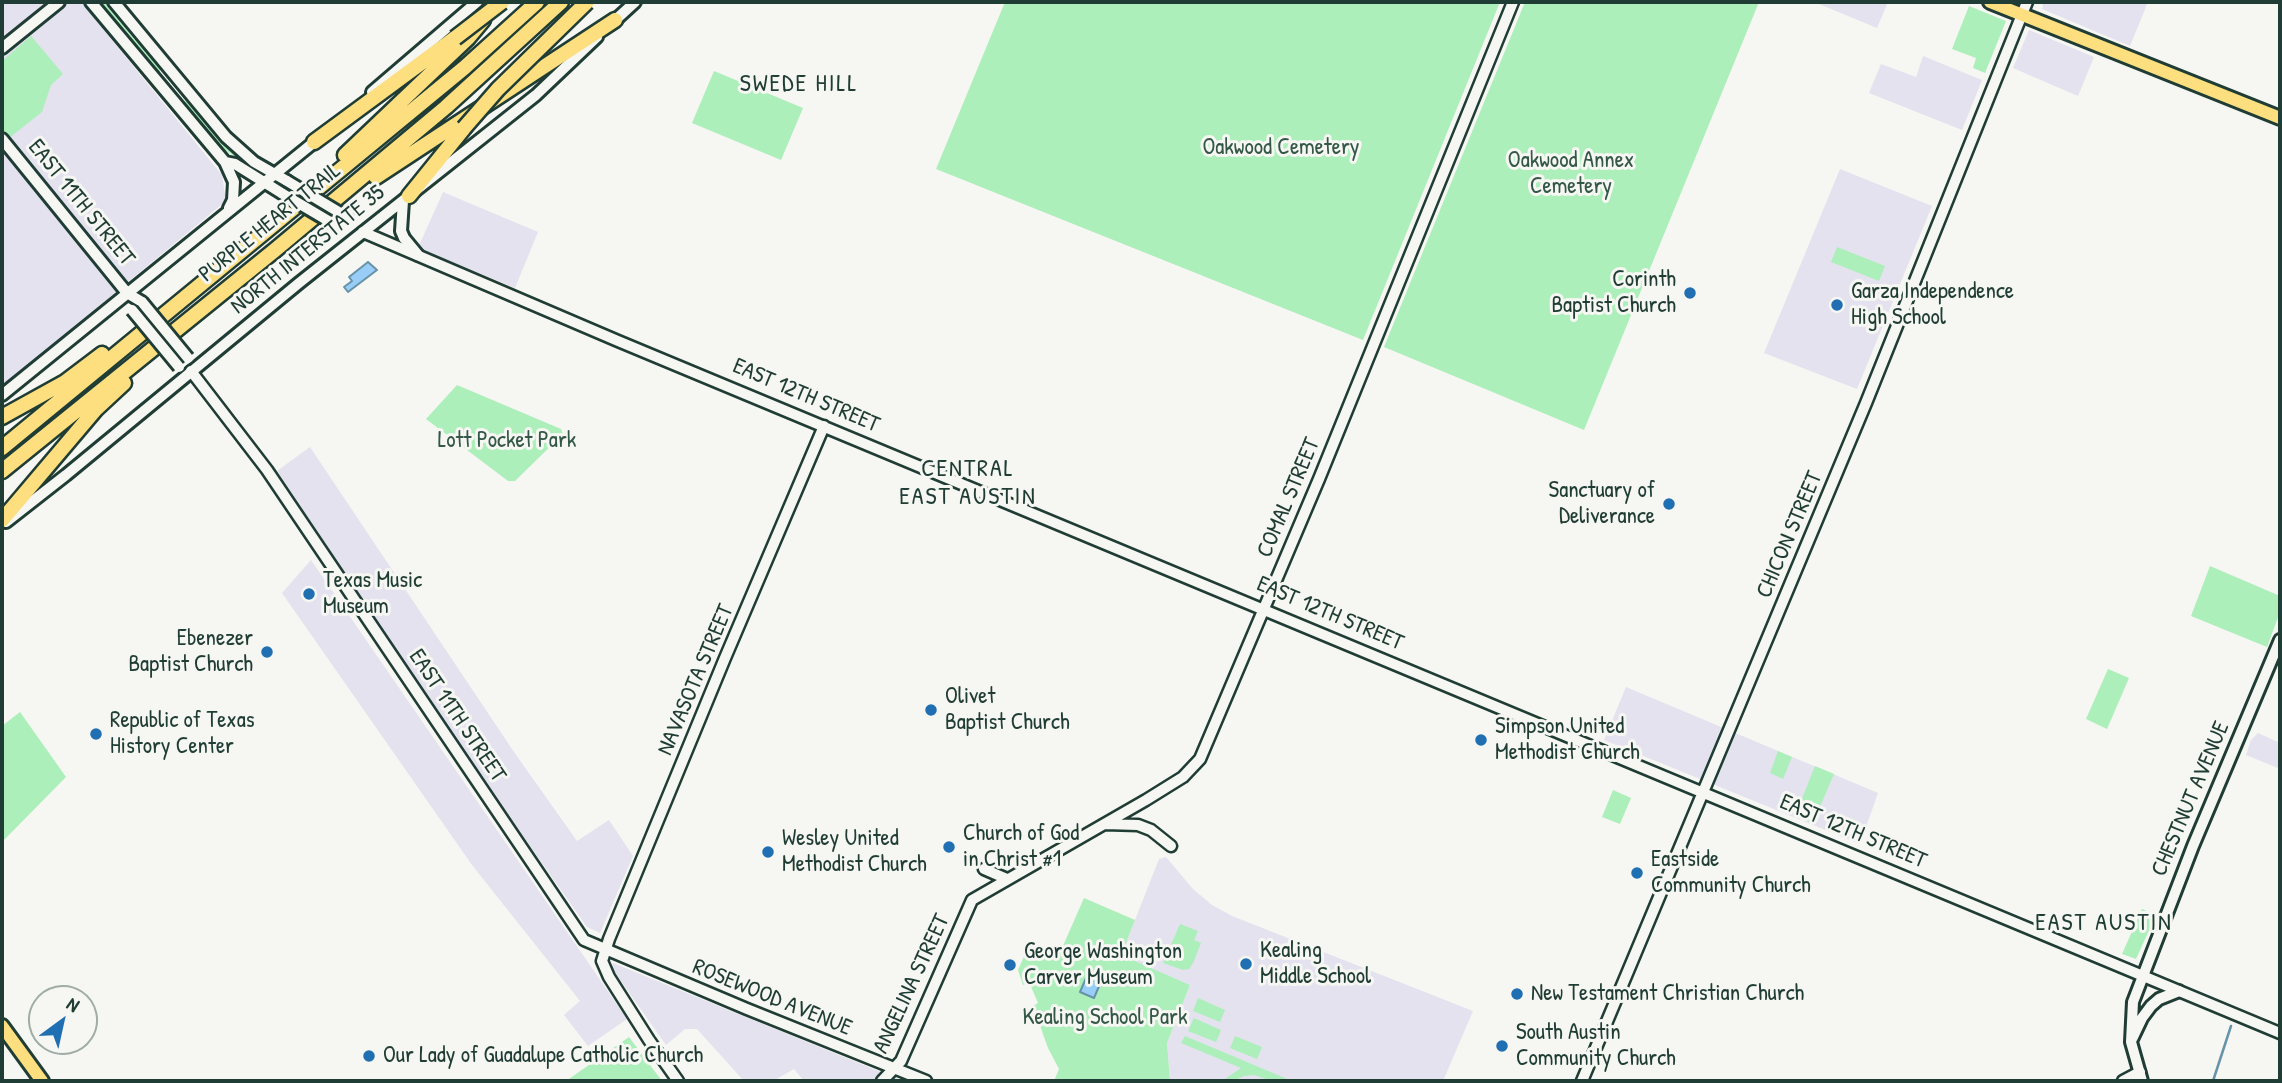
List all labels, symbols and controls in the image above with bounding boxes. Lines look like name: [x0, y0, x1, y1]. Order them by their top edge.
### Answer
district label: SWEDE HILL: [741, 71, 857, 99]
street label: EAST 11TH STREET: [22, 134, 140, 272]
park label: Oakwood Cemetery: [1203, 134, 1359, 162]
park label: Oakwood Annex Cemetery: [1508, 147, 1634, 201]
street label: PURPLE HEART TRAIL: [194, 157, 346, 289]
street label: NORTH INTERSTATE 35: [225, 179, 391, 321]
place label: Corinth Baptist Church: [1551, 266, 1676, 320]
place label: Garza Independence High School: [1851, 278, 2014, 332]
marker: Corinth Baptist Church: [1682, 285, 1698, 301]
marker: Garza Independence High School: [1829, 297, 1845, 313]
street label: EAST 12TH STREET: [728, 353, 884, 439]
park label: Lott Pocket Park: [438, 427, 576, 455]
street label: COMAL STREET: [1251, 434, 1327, 562]
district label: CENTRAL EAST AUSTIN: [901, 456, 1035, 512]
street label: CHICON STREET: [1751, 468, 1829, 602]
place label: Sanctuary of Deliverance: [1549, 477, 1655, 531]
marker: Sanctuary of Deliverance: [1661, 496, 1677, 512]
place label: Texas Music Museum: [323, 567, 422, 621]
street label: EAST 12TH STREET: [1252, 571, 1408, 657]
marker: Texas Music Museum: [301, 586, 317, 602]
street label: NAVASOTA STREET: [652, 600, 740, 760]
place label: Ebenezer Baptist Church: [128, 625, 253, 679]
marker: Ebenezer Baptist Church: [259, 644, 275, 660]
street label: EAST 11TH STREET: [402, 644, 512, 788]
place label: Olivet Baptist Church: [945, 683, 1070, 737]
marker: Olivet Baptist Church: [923, 702, 939, 718]
place label: Republic of Texas History Center: [110, 707, 255, 761]
place label: Simpson United Methodist Church: [1495, 713, 1640, 767]
street label: CHESTNUT AVENUE: [2146, 718, 2236, 880]
marker: Republic of Texas History Center: [88, 726, 104, 742]
marker: Simpson United Methodist Church: [1473, 732, 1489, 748]
street label: EAST 12TH STREET: [1775, 789, 1931, 875]
place label: Church of God in Christ #1: [963, 820, 1079, 874]
place label: Wesley United Methodist Church: [782, 825, 927, 879]
marker: Church of God in Christ #1: [941, 839, 957, 855]
marker: Wesley United Methodist Church: [760, 844, 776, 860]
place label: Eastside Community Church: [1651, 846, 1811, 900]
marker: Eastside Community Church: [1629, 865, 1645, 881]
street label: ANGELINA STREET: [868, 910, 956, 1058]
district label: EAST AUSTIN: [2037, 910, 2171, 938]
place label: Kealing Middle School: [1260, 937, 1371, 991]
place label: George Washington Carver Museum: [1024, 938, 1182, 992]
street label: ROSEWOOD AVENUE: [688, 953, 856, 1043]
marker: Kealing Middle School: [1238, 956, 1254, 972]
marker: George Washington Carver Museum: [1002, 957, 1018, 973]
place label: New Testament Christian Church: [1531, 980, 1804, 1008]
north arrow: [28, 985, 98, 1055]
marker: New Testament Christian Church: [1509, 986, 1525, 1002]
text: N: [62, 990, 85, 1018]
park label: Kealing School Park: [1023, 1004, 1187, 1032]
place label: South Austin Community Church: [1516, 1019, 1676, 1073]
marker: South Austin Community Church: [1494, 1038, 1510, 1054]
place label: Our Lady of Guadalupe Catholic Church: [383, 1042, 703, 1070]
marker: Our Lady of Guadalupe Catholic Church: [361, 1048, 377, 1064]

